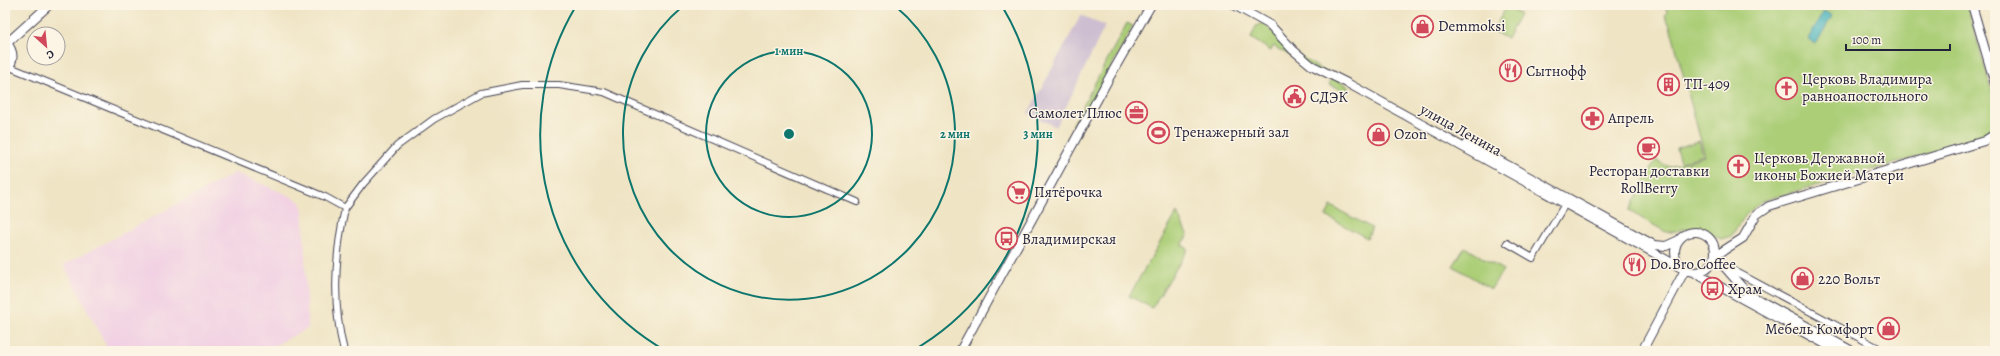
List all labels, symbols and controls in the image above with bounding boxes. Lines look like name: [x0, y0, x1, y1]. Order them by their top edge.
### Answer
shop icon: Demmoksi: [1410, 13, 1436, 39]
place label: Demmoksi: [1438, 16, 1505, 36]
north arrow: [26, 26, 66, 66]
scale bar: [1846, 26, 1950, 52]
text: 100 m: [1852, 32, 1881, 48]
text: 1 мин: [775, 43, 803, 59]
text: С: [44, 46, 57, 63]
restaurant icon: Сытнофф: [1498, 58, 1524, 84]
place label: Сытнофф: [1526, 61, 1586, 81]
place label: Церковь Владимира равноапостольного: [1802, 69, 1932, 106]
building icon: ТП-409: [1655, 71, 1681, 97]
place label: ТП-409: [1684, 74, 1730, 94]
church icon: Церковь Владимира равноапостольного: [1774, 75, 1800, 101]
public building icon: СДЭК: [1282, 84, 1308, 110]
place label: СДЭК: [1310, 87, 1348, 107]
street label: улица Ленина: [1416, 99, 1506, 161]
office icon: Самолет Плюс: [1124, 100, 1150, 126]
place label: Самолет Плюс: [1029, 103, 1122, 123]
pharmacy icon: Апрель: [1579, 105, 1605, 131]
place label: Апрель: [1607, 108, 1654, 128]
sports icon: Тренажерный зал: [1145, 119, 1171, 145]
shop icon: Ozon: [1365, 121, 1391, 147]
place label: Тренажерный зал: [1174, 122, 1289, 142]
place label: Ozon: [1394, 124, 1427, 144]
text: 2 мин: [940, 126, 970, 142]
text: 3 мин: [1023, 126, 1053, 142]
centre of rings: [782, 127, 796, 141]
cafe icon: Ресторан доставки RollBerry: [1636, 135, 1662, 161]
place label: Церковь Державной иконы Божией Матери: [1754, 148, 1904, 185]
church icon: Церковь Державной иконы Божией Матери: [1726, 154, 1752, 180]
place label: Ресторан доставки RollBerry: [1589, 161, 1709, 198]
supermarket icon: Пятёрочка: [1006, 179, 1032, 205]
place label: Пятёрочка: [1034, 182, 1103, 202]
bus stop icon: Владимирская: [994, 226, 1020, 252]
place label: Владимирская: [1022, 229, 1116, 249]
restaurant icon: Do.Bro Coffee: [1621, 251, 1647, 277]
place label: Do.Bro Coffee: [1650, 254, 1736, 274]
shop icon: 220 Вольт: [1789, 266, 1815, 292]
place label: 220 Вольт: [1818, 269, 1881, 289]
bus stop icon: Храм: [1700, 276, 1726, 302]
place label: Храм: [1728, 279, 1762, 299]
shop icon: Мебель Комфорт: [1876, 316, 1902, 342]
place label: Мебель Комфорт: [1765, 319, 1874, 339]

